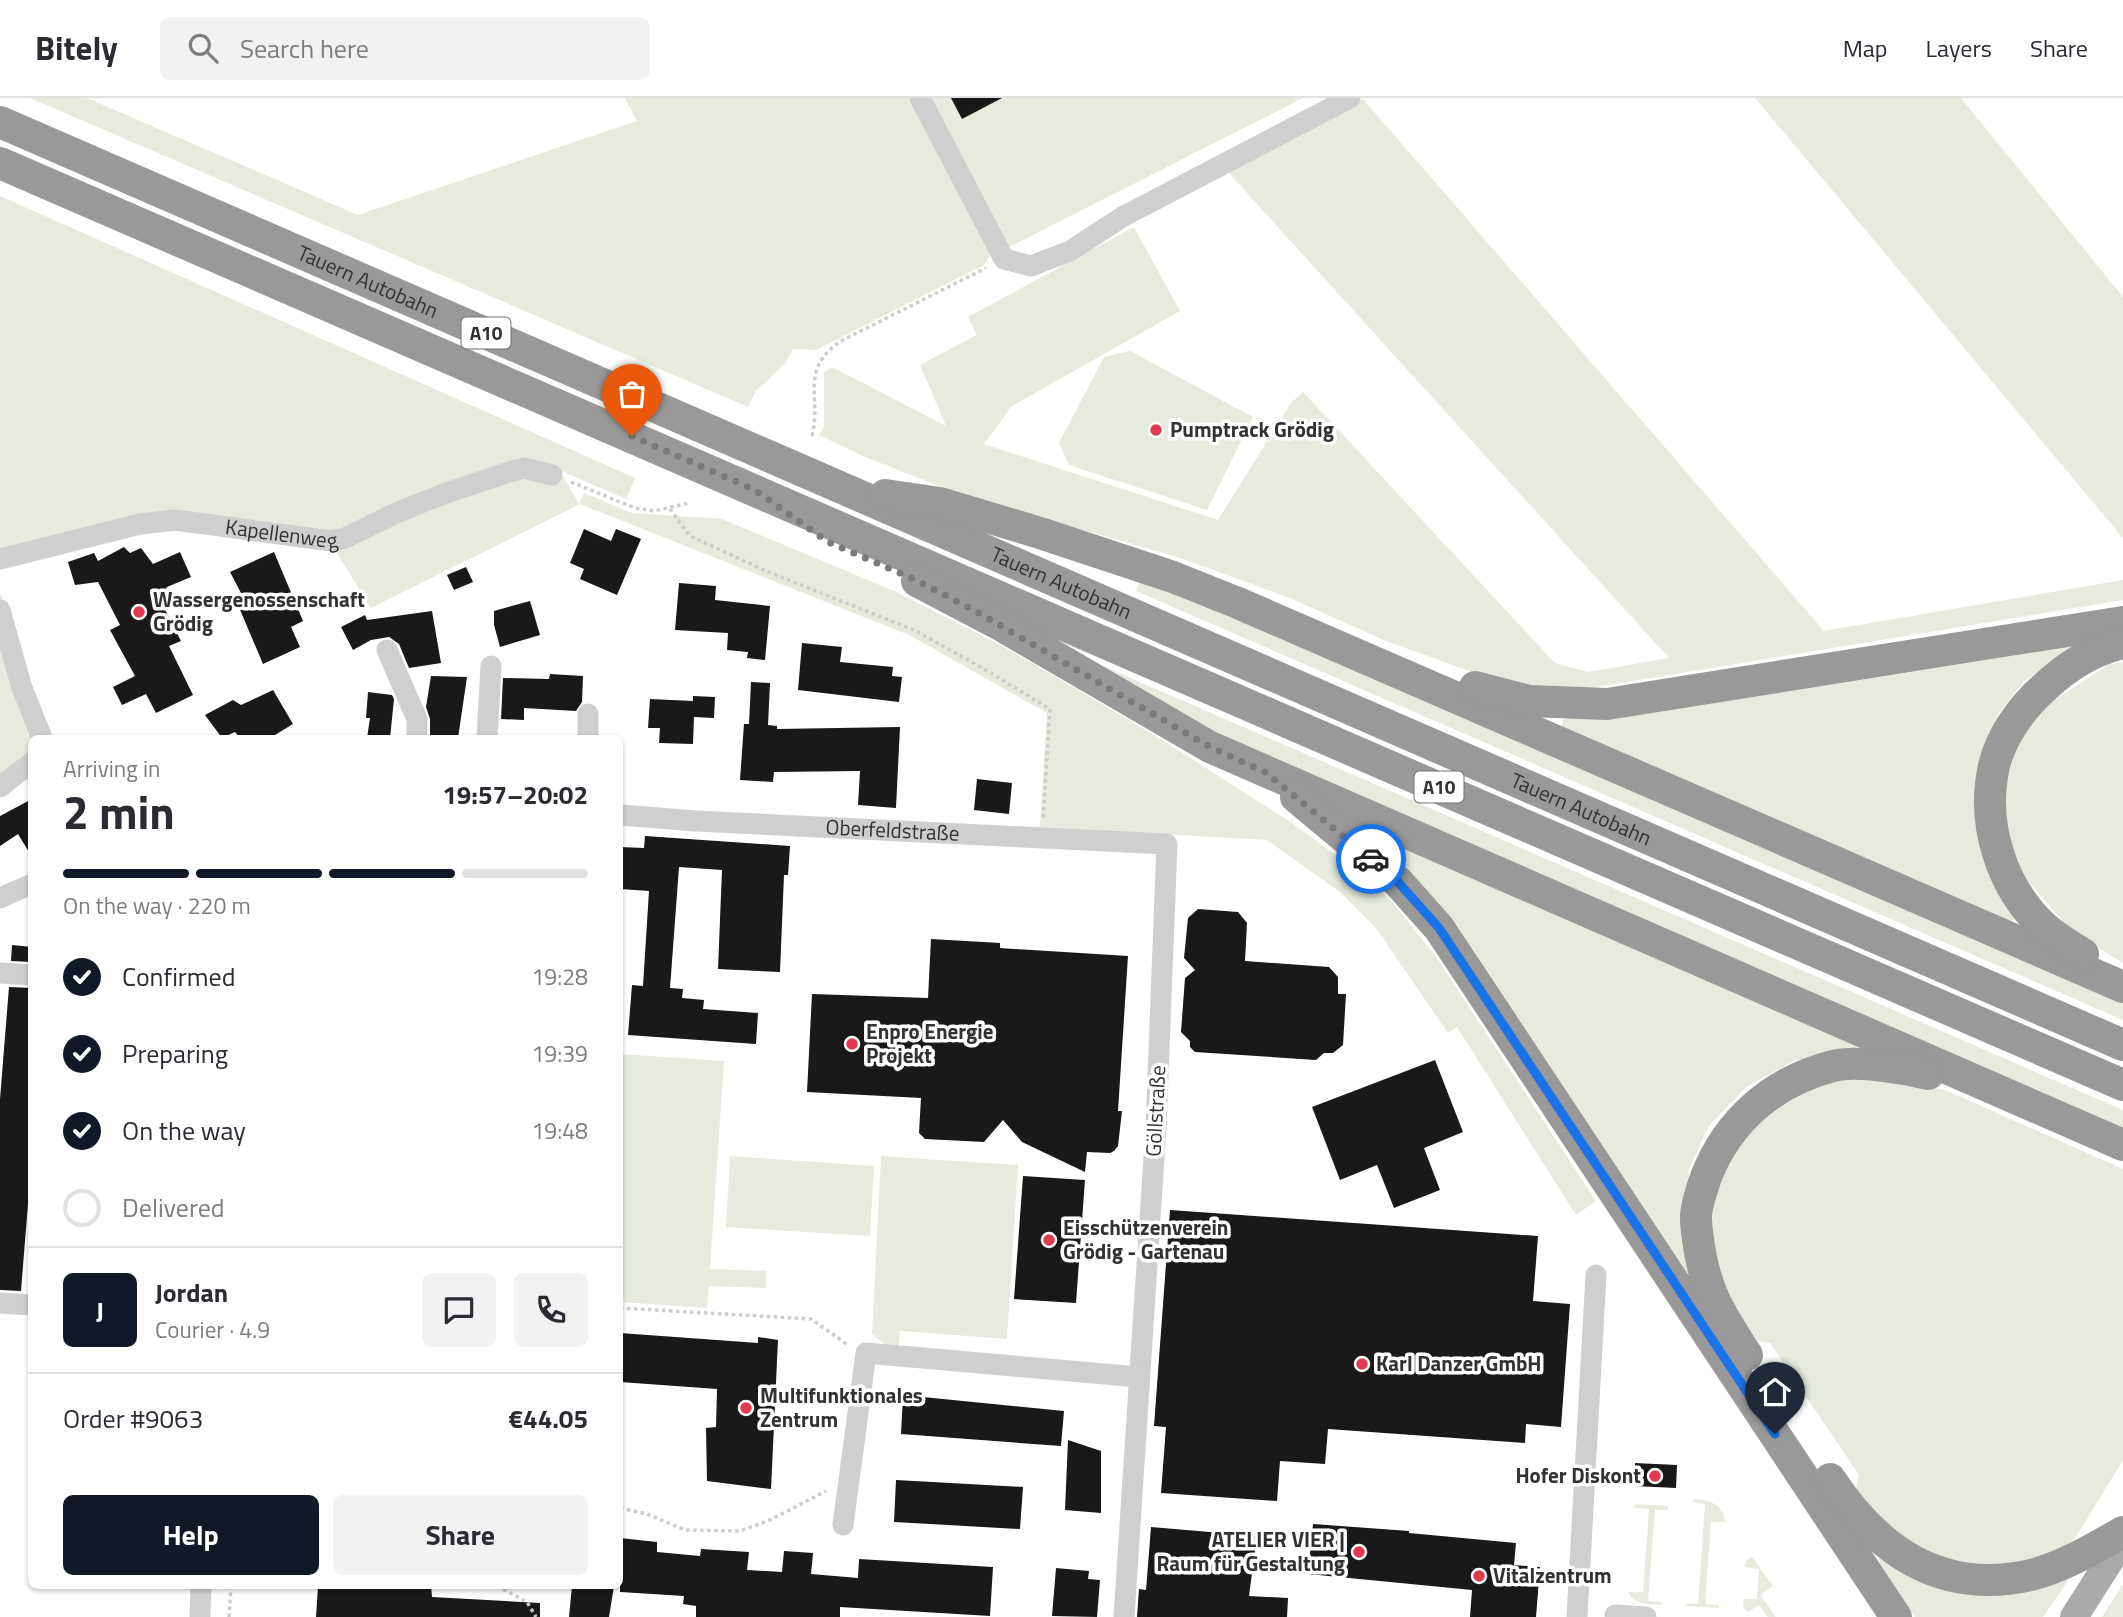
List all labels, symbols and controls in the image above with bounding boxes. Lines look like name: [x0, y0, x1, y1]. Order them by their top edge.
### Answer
search box: [160, 17, 650, 80]
text: Bitely: [35, 23, 118, 73]
icon: search: [184, 29, 222, 67]
text: Search here: [240, 29, 369, 68]
text: Map: [1843, 30, 1888, 66]
text: Layers: [1926, 30, 1992, 66]
text: Share: [2030, 30, 2088, 66]
street label: Tauern Autobahn: [293, 236, 444, 326]
road number: A10: [462, 317, 510, 348]
pin: [602, 364, 662, 436]
icon: bag: [613, 375, 651, 413]
place label: Pumptrack Grödig: [1170, 413, 1334, 445]
marker: Pumptrack Grödig: [1148, 422, 1164, 438]
street label: Kapellenweg: [224, 510, 341, 557]
street label: Tauern Autobahn: [986, 538, 1137, 627]
place label: Wassergenossenschaft Grödig: [153, 583, 365, 639]
marker: Wassergenossenschaft Grödig: [131, 604, 147, 620]
text: Arriving in: [63, 751, 160, 786]
street label: Tauern Autobahn: [1506, 764, 1657, 853]
road number: A10: [1414, 772, 1464, 802]
text: 19:57–20:02: [442, 775, 588, 814]
text: 2 min: [63, 777, 175, 847]
street label: Oberfeldstraße: [825, 810, 960, 849]
courier: [1336, 824, 1406, 894]
icon: car: [1352, 840, 1390, 878]
text: On the way · 220 m: [63, 888, 251, 923]
text: Confirmed: [122, 957, 236, 996]
icon: check: [63, 958, 101, 996]
text: 19:28: [531, 959, 588, 994]
place label: Enpro Energie Projekt: [866, 1015, 993, 1071]
text: Preparing: [122, 1034, 228, 1073]
icon: check: [63, 1035, 101, 1073]
text: 19:39: [531, 1036, 588, 1071]
marker: Enpro Energie Projekt: [844, 1036, 860, 1052]
street label: Göllstraße: [1137, 1065, 1173, 1157]
text: On the way: [122, 1111, 246, 1150]
icon: check: [63, 1112, 101, 1150]
text: 19:48: [531, 1113, 588, 1148]
text: Delivered: [122, 1188, 225, 1227]
place label: Eisschützenverein Grödig - Gartenau: [1063, 1211, 1228, 1267]
marker: Eisschützenverein Grödig - Gartenau: [1041, 1232, 1057, 1248]
text: Jordan: [155, 1273, 228, 1312]
button: chat: [422, 1273, 496, 1347]
button: phone: [514, 1273, 588, 1347]
text: J: [96, 1291, 104, 1330]
text: Courier · 4.9: [155, 1312, 270, 1347]
place label: Karl Danzer GmbH: [1376, 1347, 1542, 1379]
marker: Karl Danzer GmbH: [1354, 1356, 1370, 1372]
pin: [1745, 1362, 1805, 1434]
icon: home: [1756, 1373, 1794, 1411]
place label: Multifunktionales Zentrum: [760, 1379, 923, 1435]
text: Order #9063: [63, 1399, 203, 1438]
text: €44.05: [509, 1399, 588, 1438]
marker: Multifunktionales Zentrum: [738, 1400, 754, 1416]
place label: Hofer Diskont: [1515, 1459, 1641, 1491]
marker: Hofer Diskont: [1647, 1468, 1663, 1484]
button: Help: [63, 1495, 319, 1575]
button: Share: [333, 1495, 588, 1575]
place label: ATELIER VIER | Raum für Gestaltung: [1156, 1523, 1345, 1579]
marker: ATELIER VIER | Raum für Gestaltung: [1351, 1544, 1367, 1560]
place label: Vitalzentrum: [1493, 1559, 1612, 1591]
marker: Vitalzentrum: [1471, 1568, 1487, 1584]

